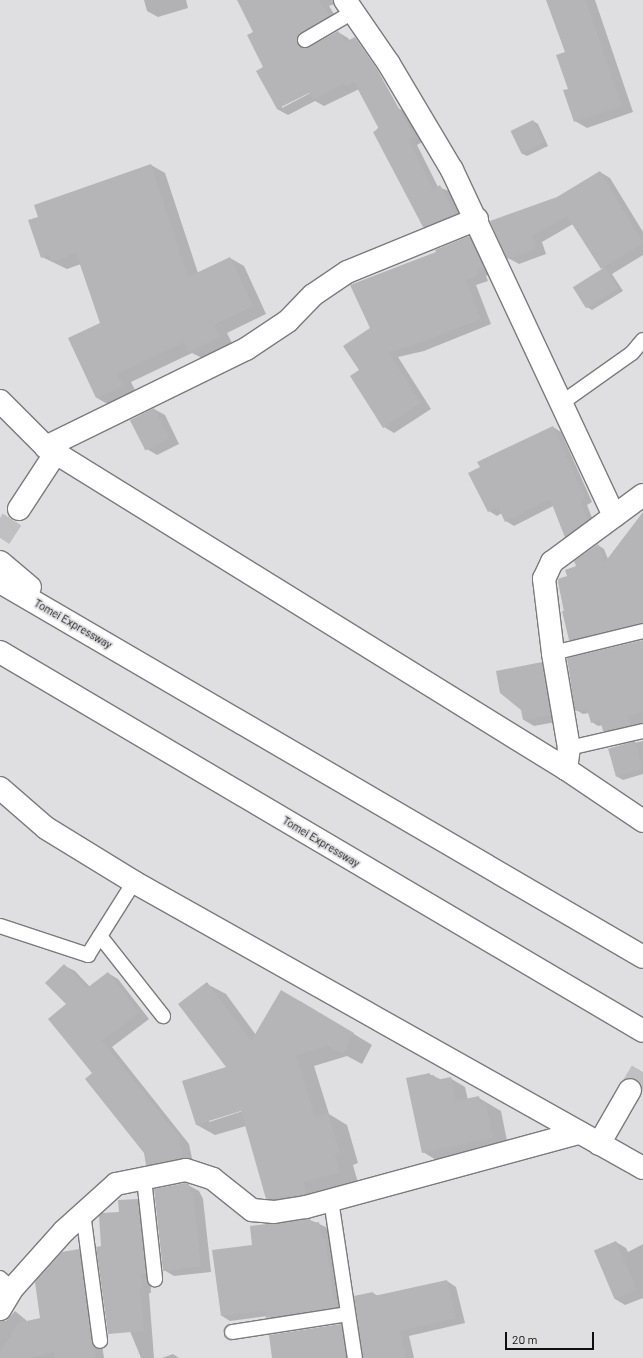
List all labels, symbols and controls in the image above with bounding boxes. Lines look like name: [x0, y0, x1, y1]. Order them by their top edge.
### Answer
street label: Tomei Expressway: [32, 596, 114, 652]
street label: Tomei Expressway: [280, 814, 362, 870]
scale bar: [507, 1324, 596, 1350]
text: 20 m: [512, 1332, 538, 1346]

